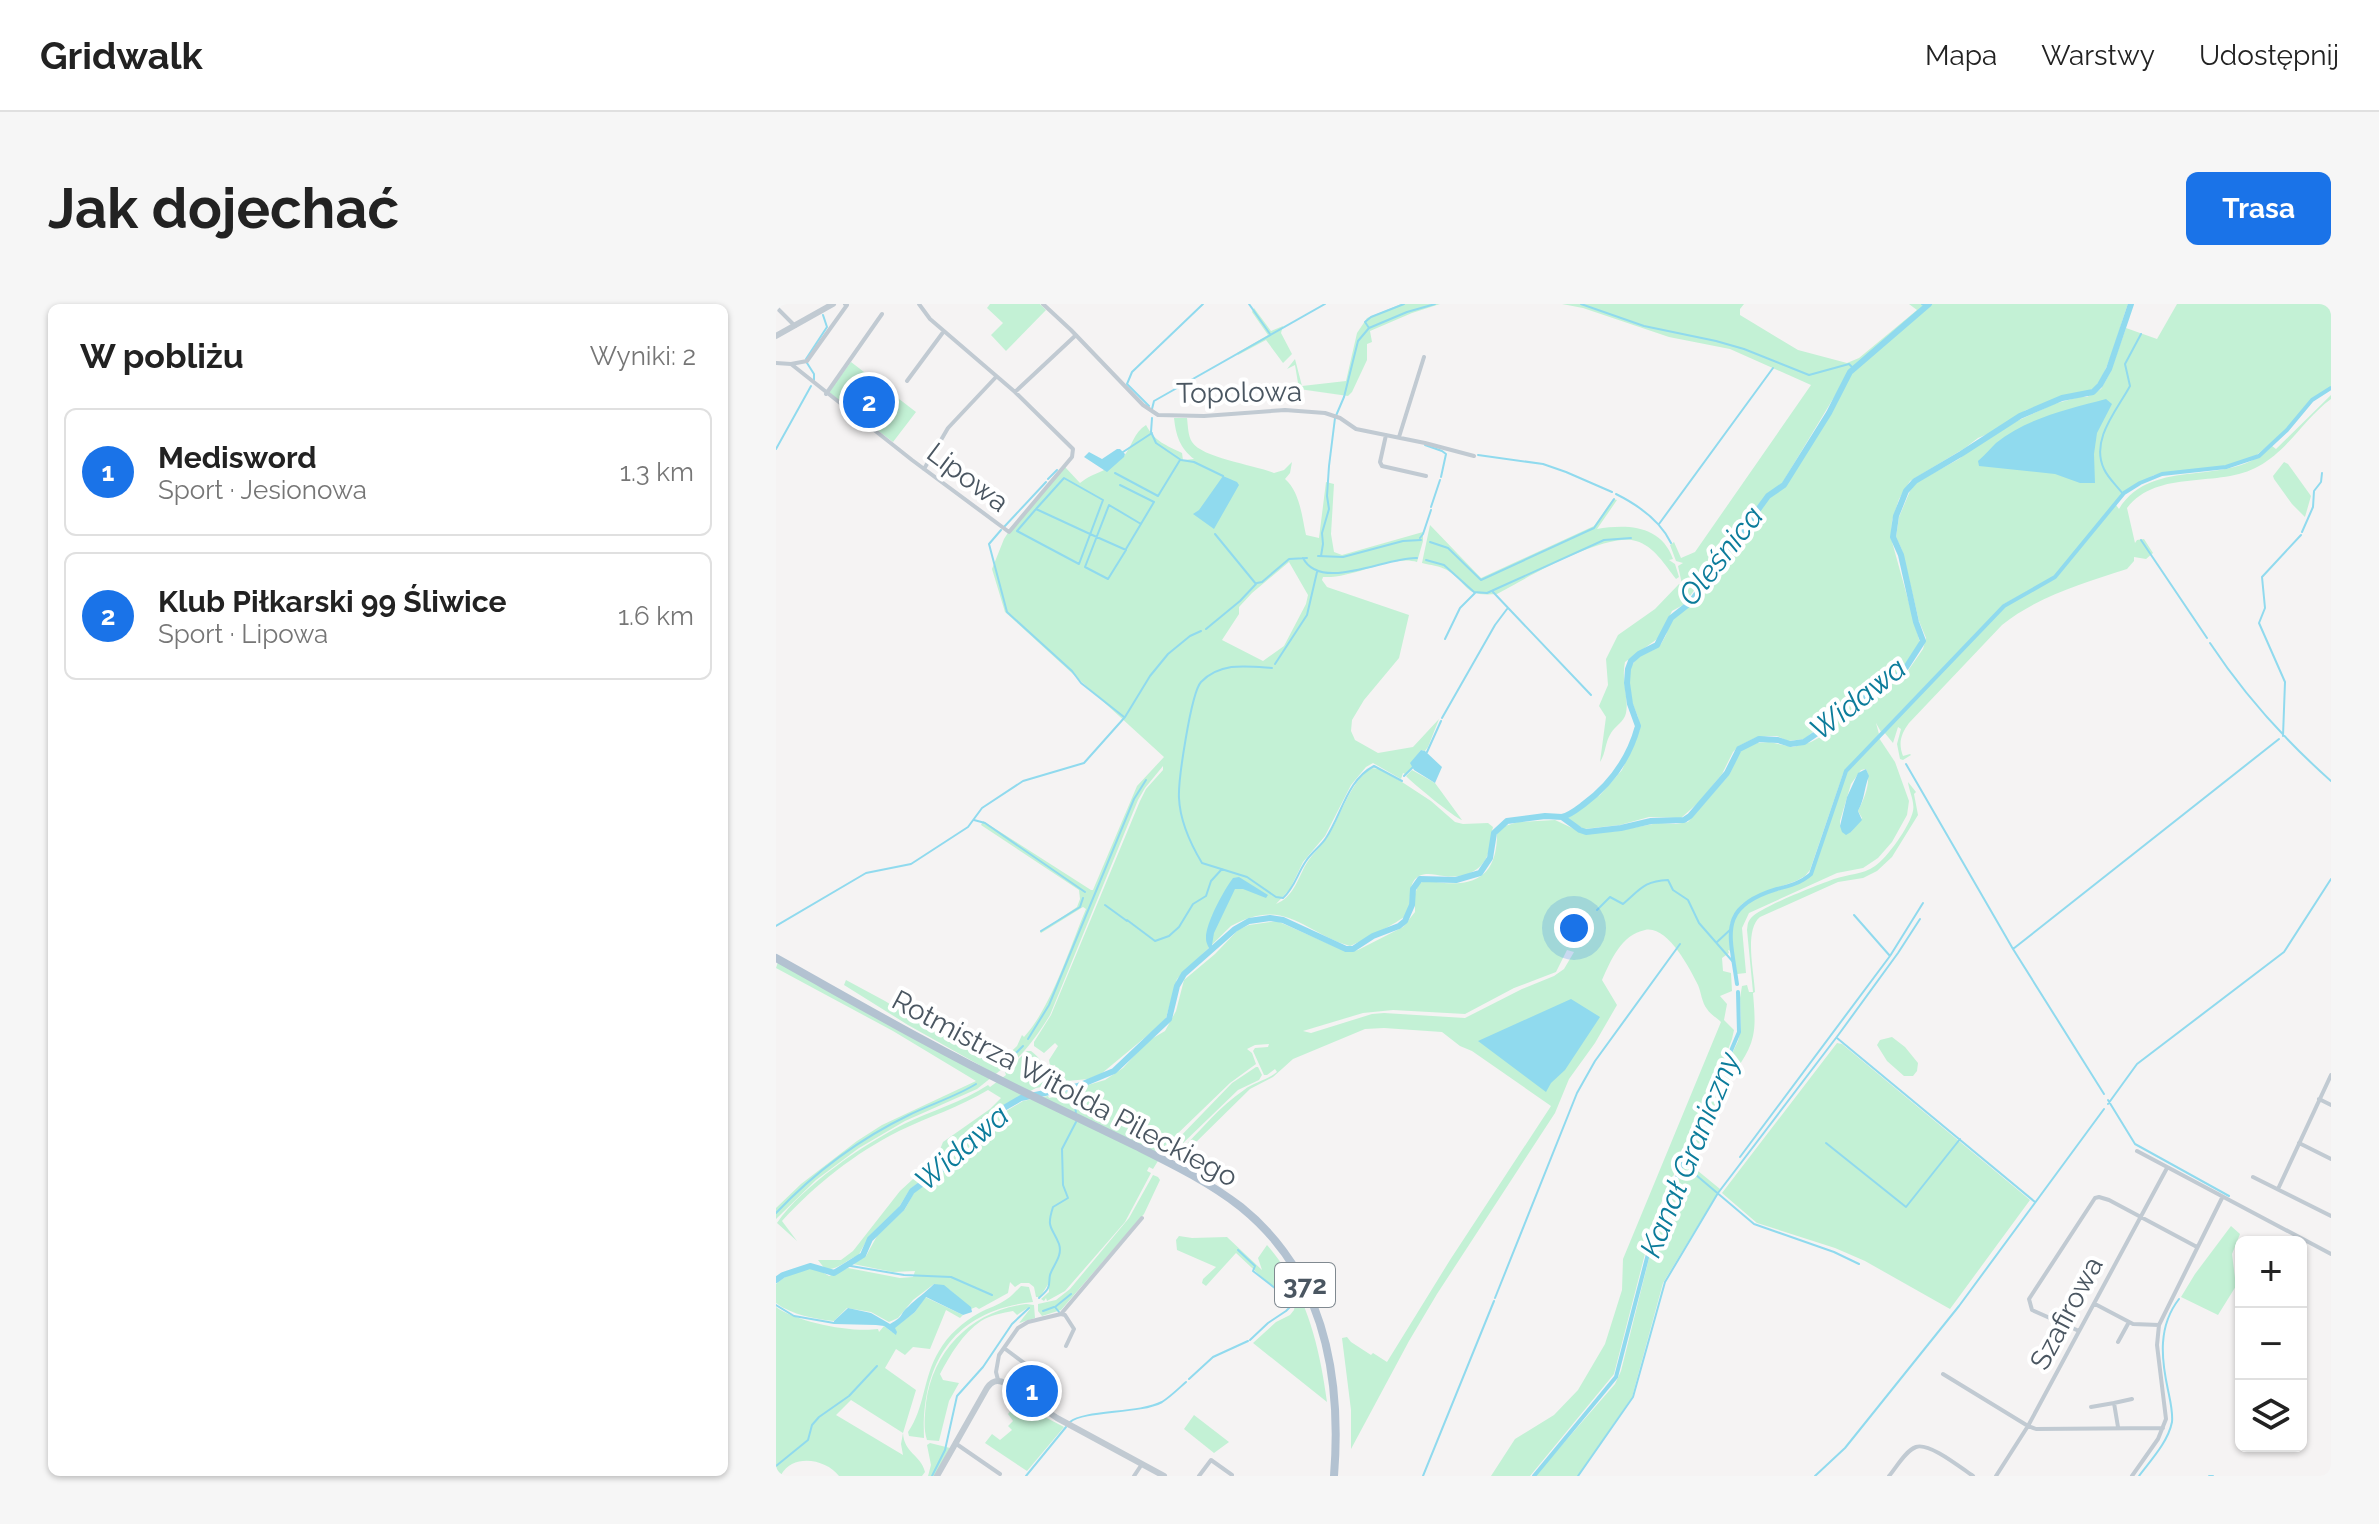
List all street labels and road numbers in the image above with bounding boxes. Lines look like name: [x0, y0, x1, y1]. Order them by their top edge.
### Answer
street label: Topolowa: [1176, 375, 1302, 410]
street label: Lipowa: [920, 436, 1015, 519]
street label: Rotmistrza Witolda Pileckiego: [886, 983, 1243, 1194]
street label: Szafirowa: [2023, 1251, 2110, 1375]
road number: 372: [1275, 1263, 1335, 1307]

